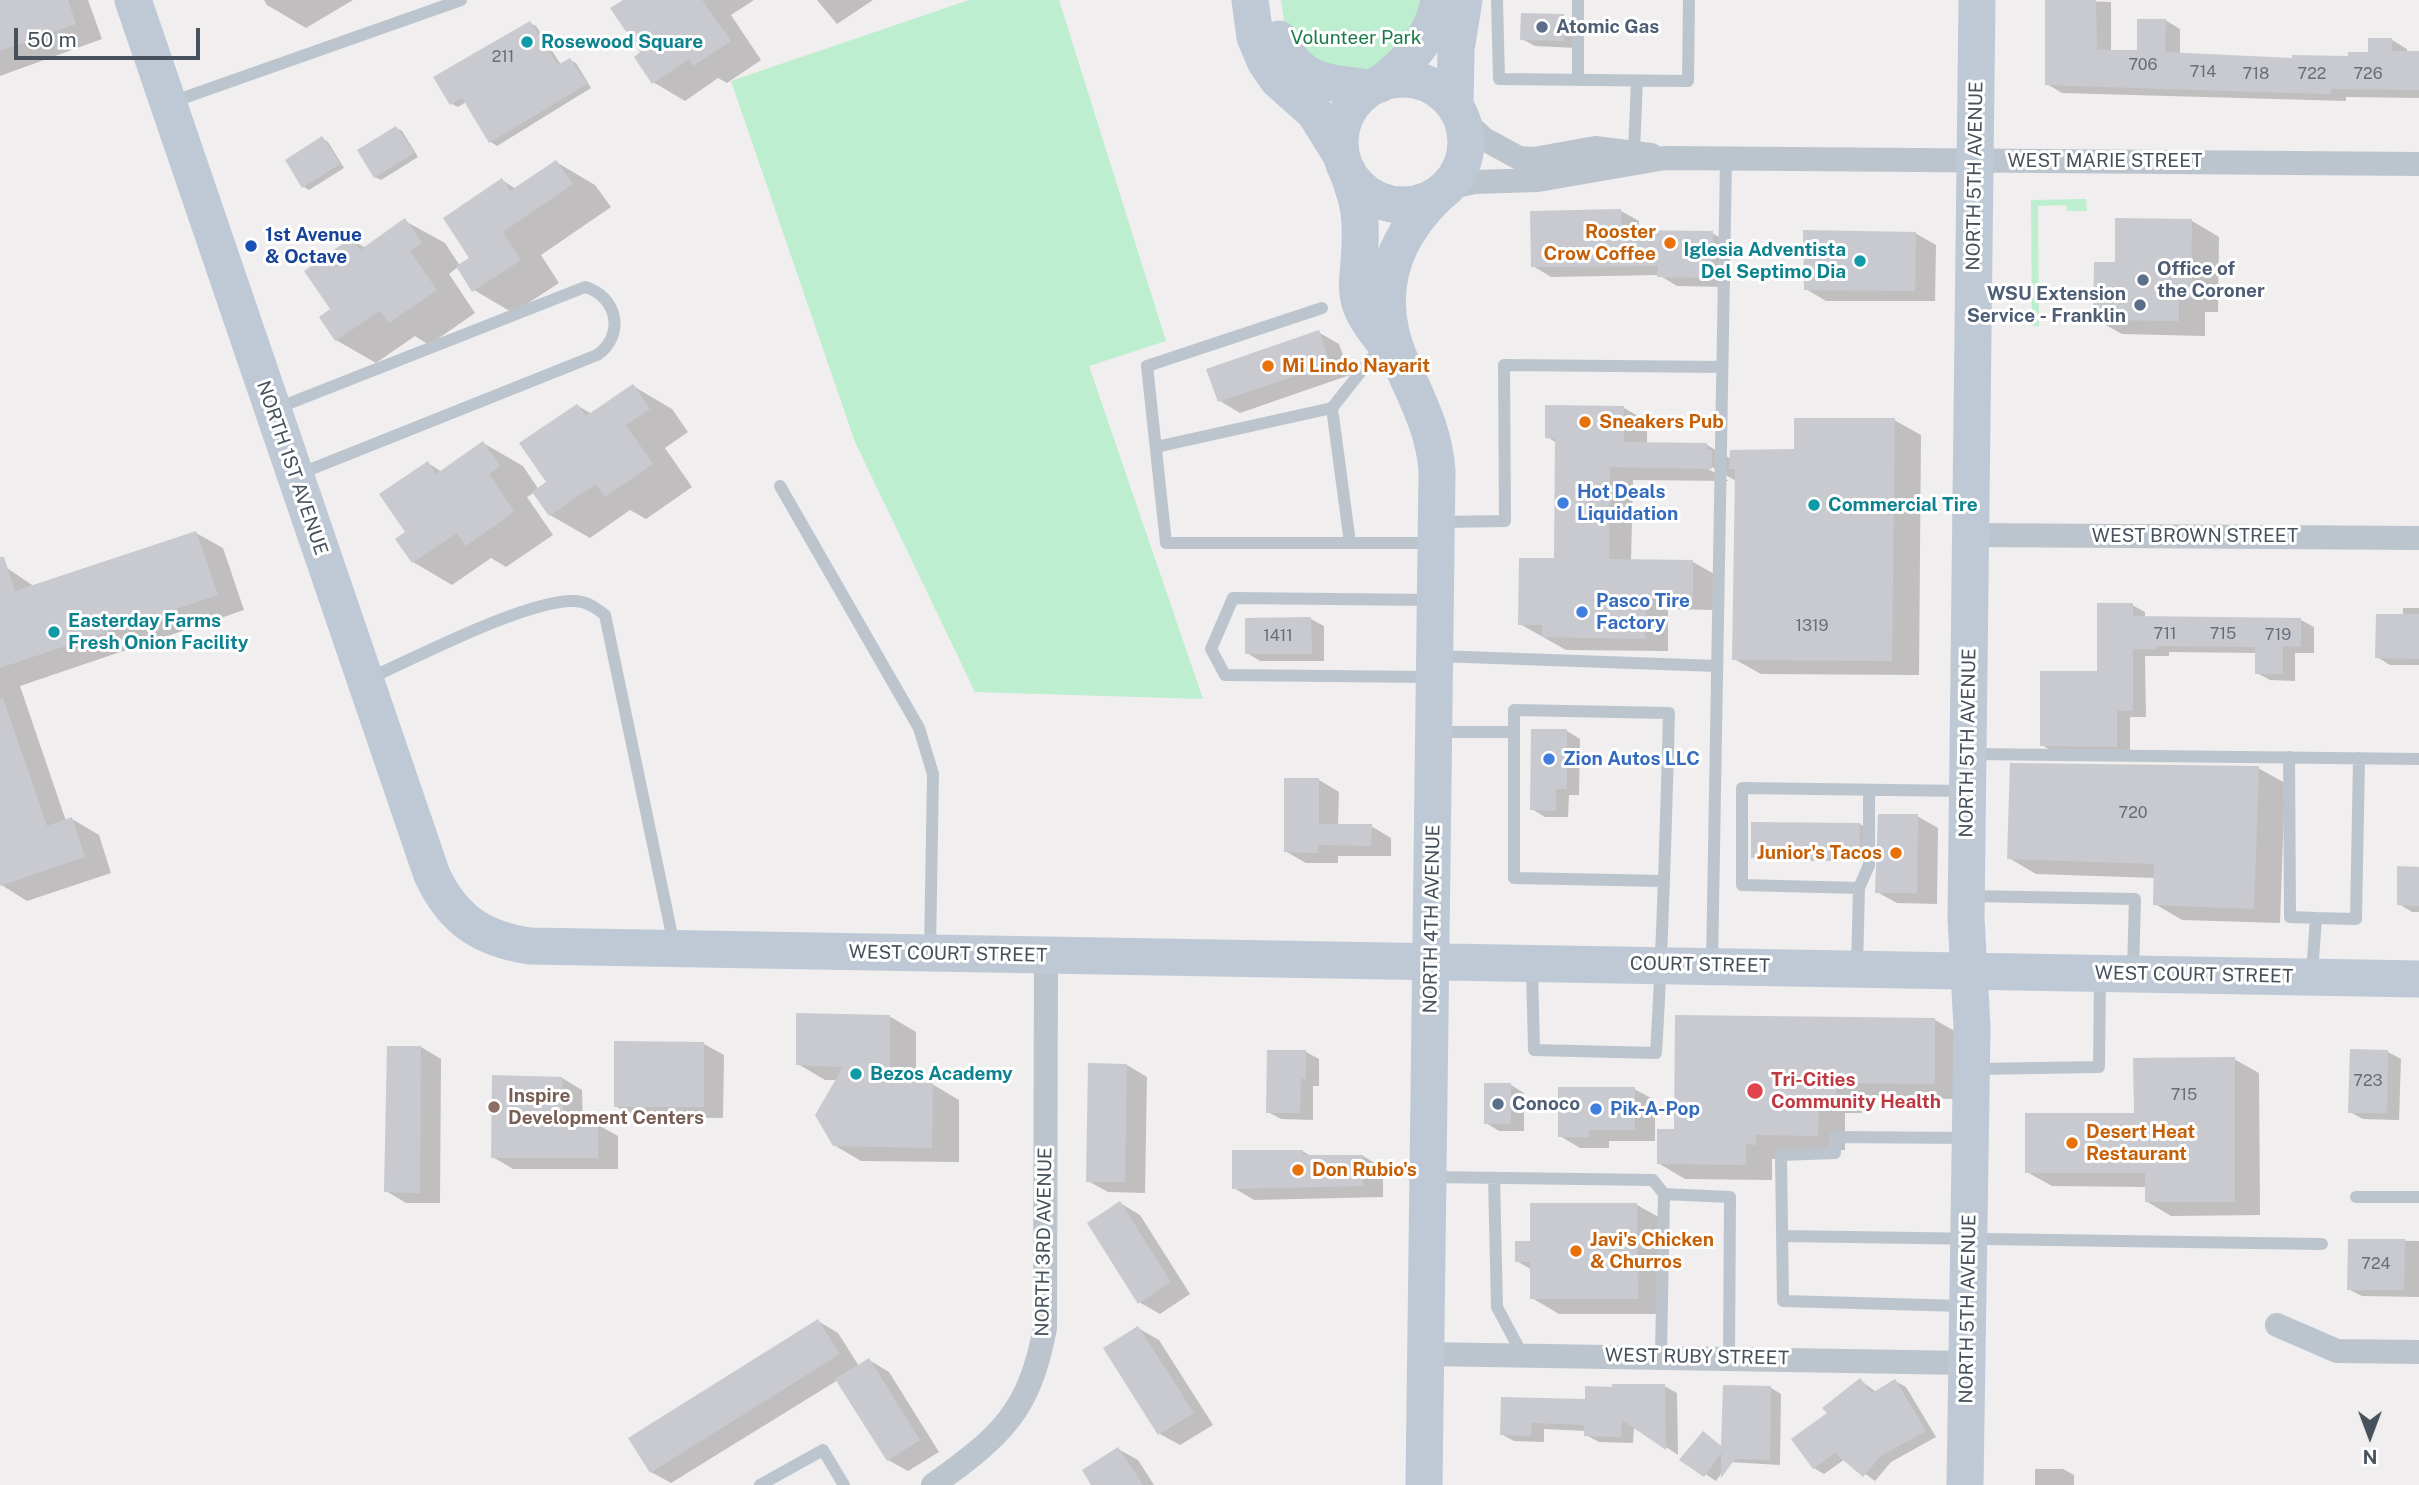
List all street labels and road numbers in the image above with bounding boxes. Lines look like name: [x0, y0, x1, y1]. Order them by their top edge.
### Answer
street label: NORTH 5TH AVENUE: [1962, 81, 1988, 271]
street label: WEST MARIE STREET: [2007, 150, 2203, 172]
street label: NORTH 1ST AVENUE: [251, 378, 333, 558]
street label: WEST BROWN STREET: [2092, 525, 2298, 547]
street label: NORTH 5TH AVENUE: [1955, 648, 1981, 838]
street label: NORTH 4TH AVENUE: [1419, 824, 1445, 1014]
street label: WEST COURT STREET: [848, 941, 1048, 967]
street label: COURT STREET: [1630, 952, 1770, 978]
street label: WEST COURT STREET: [2094, 962, 2294, 988]
street label: NORTH 3RD AVENUE: [1031, 1147, 1057, 1337]
street label: NORTH 5TH AVENUE: [1955, 1214, 1981, 1404]
street label: WEST RUBY STREET: [1605, 1344, 1789, 1370]

